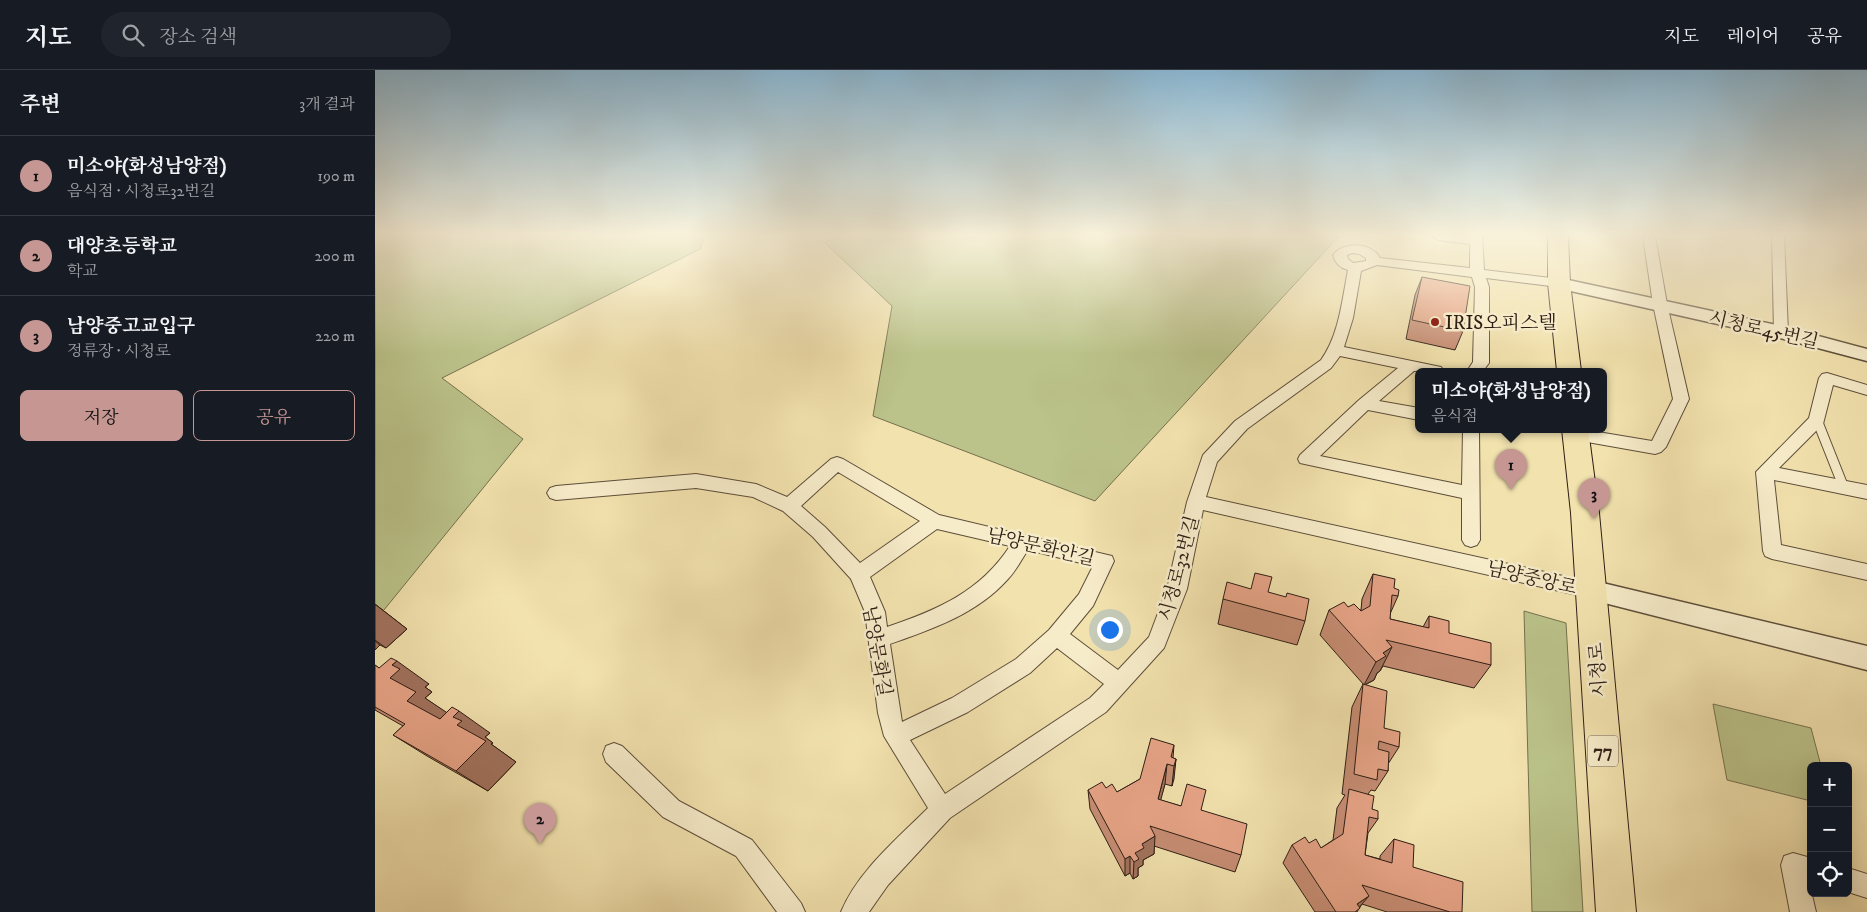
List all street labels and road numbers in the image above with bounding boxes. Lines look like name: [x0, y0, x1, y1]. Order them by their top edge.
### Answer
street label: 시청로45번길: [1706, 307, 1821, 354]
street label: 시청로32번길: [1154, 513, 1205, 624]
street label: 남양문화안길: [984, 524, 1097, 571]
street label: 남양중앙로: [1484, 557, 1579, 600]
street label: 남양문화길: [857, 604, 896, 698]
street label: 시청로: [1585, 641, 1612, 698]
road number: 77: [1588, 736, 1618, 766]

